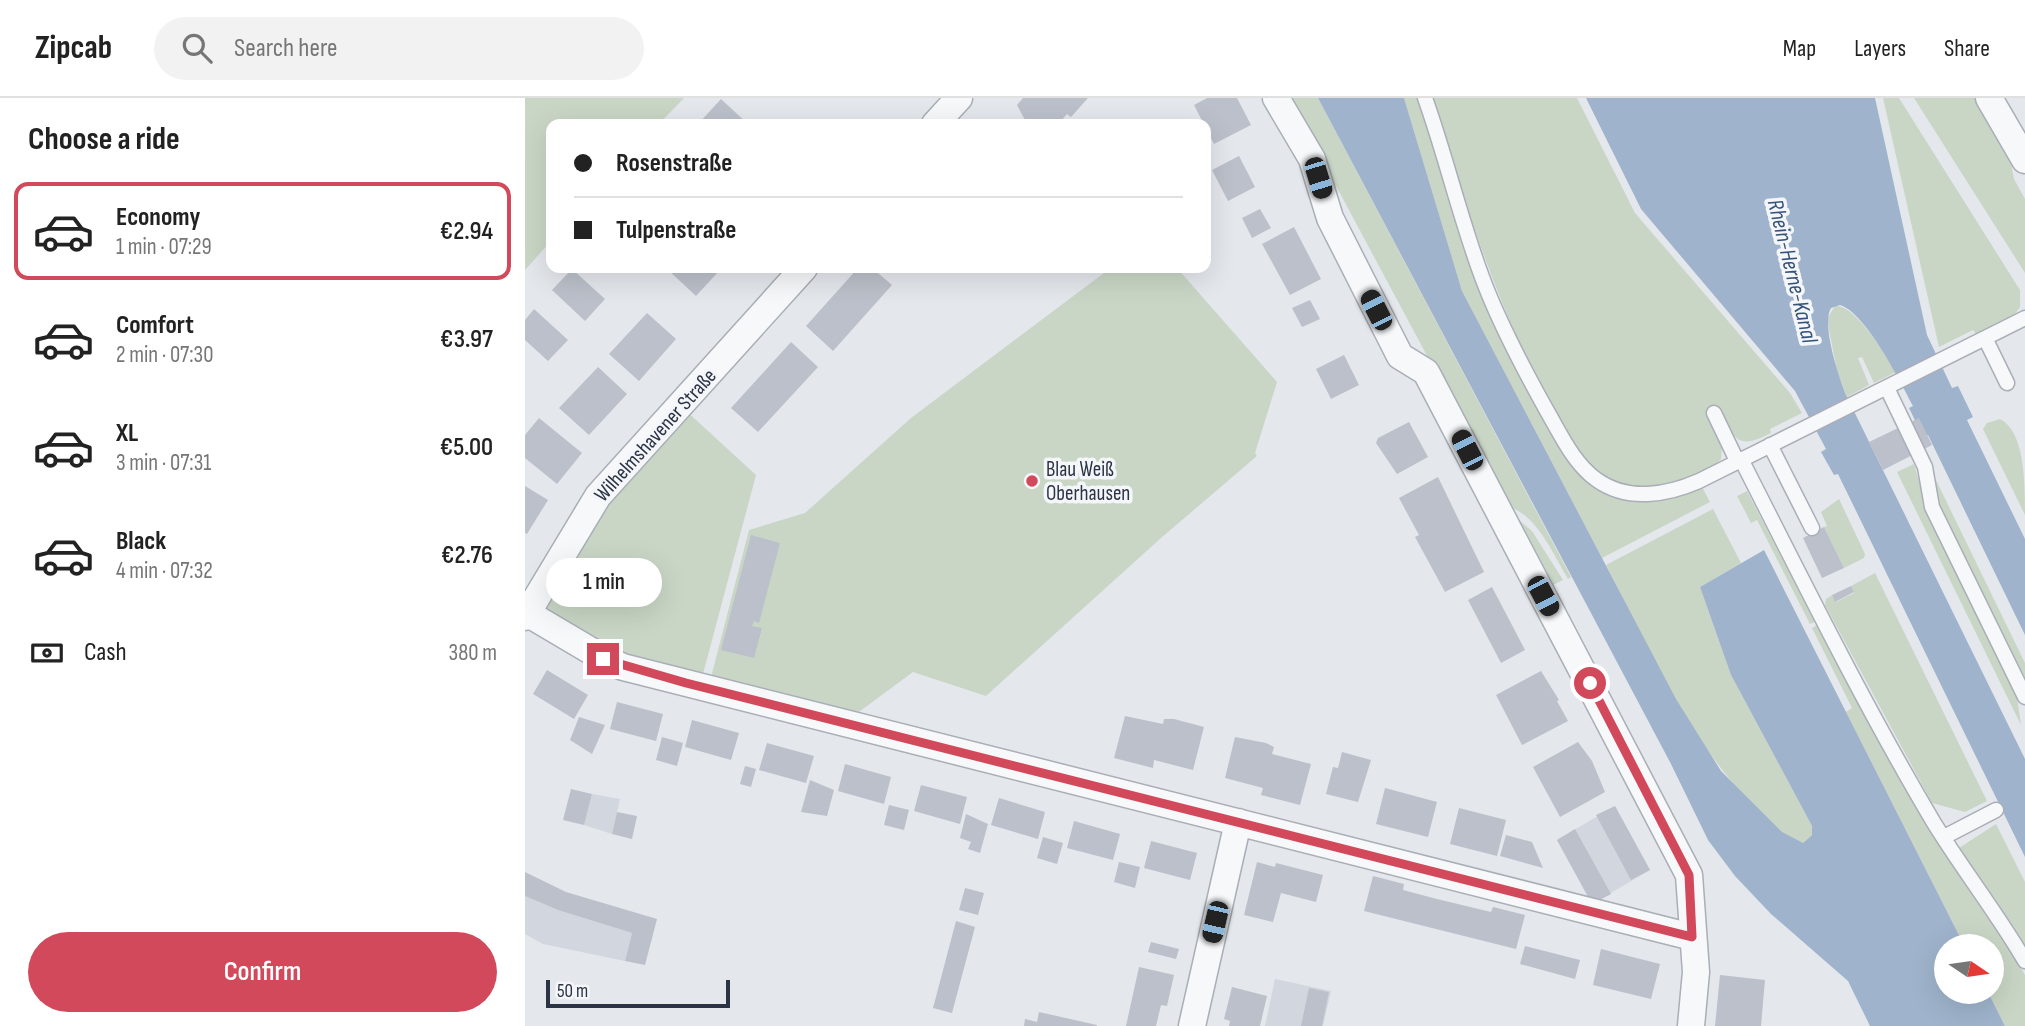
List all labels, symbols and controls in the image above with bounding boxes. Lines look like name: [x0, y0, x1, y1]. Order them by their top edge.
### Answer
search box: [154, 17, 644, 80]
text: Zipcab: [35, 28, 112, 68]
icon: search: [178, 29, 216, 67]
text: Search here: [234, 33, 337, 64]
text: Map: [1783, 34, 1816, 63]
text: Layers: [1854, 34, 1906, 63]
text: Share: [1944, 34, 1990, 63]
text: Choose a ride: [28, 120, 180, 159]
text: Rosenstraße: [616, 148, 732, 179]
car: [1302, 155, 1335, 201]
water label: Rhein-Herne-Kanal: [1761, 197, 1824, 347]
icon: car: [32, 200, 95, 263]
text: Economy: [116, 202, 200, 233]
text: Tulpenstraße: [616, 215, 736, 246]
text: €2.94: [440, 216, 493, 247]
text: 1 min · 07:29: [116, 233, 212, 261]
car: [1358, 287, 1395, 333]
icon: car: [32, 308, 95, 371]
text: Comfort: [116, 310, 194, 341]
text: €3.97: [440, 324, 493, 355]
text: 2 min · 07:30: [116, 341, 213, 369]
street label: Wilhelmshavener Straße: [589, 364, 722, 507]
icon: car: [32, 416, 95, 479]
text: XL: [116, 418, 138, 449]
car: [1449, 427, 1486, 473]
text: €5.00: [440, 432, 493, 463]
text: 3 min · 07:31: [116, 449, 211, 477]
place label: Blau Weiß Oberhausen: [1046, 457, 1130, 506]
marker: Blau Weiß Oberhausen: [1024, 473, 1040, 489]
icon: car: [32, 524, 95, 587]
text: Black: [116, 526, 166, 557]
text: €2.76: [441, 540, 493, 571]
text: 4 min · 07:32: [116, 557, 213, 585]
callout: 1 min: [545, 558, 661, 606]
text: 1 min: [583, 568, 625, 596]
car: [1524, 573, 1563, 619]
icon: cash: [28, 634, 66, 672]
text: Cash: [84, 637, 127, 668]
text: 380 m: [449, 639, 497, 667]
route end: [587, 643, 619, 675]
route start: [1574, 667, 1606, 699]
car: [1201, 899, 1230, 945]
button: Confirm: [28, 932, 497, 1012]
north arrow: [1934, 934, 2004, 1004]
map controls: [1934, 934, 2004, 1004]
scale bar: [546, 977, 730, 1009]
text: 50 m: [557, 980, 588, 1003]

